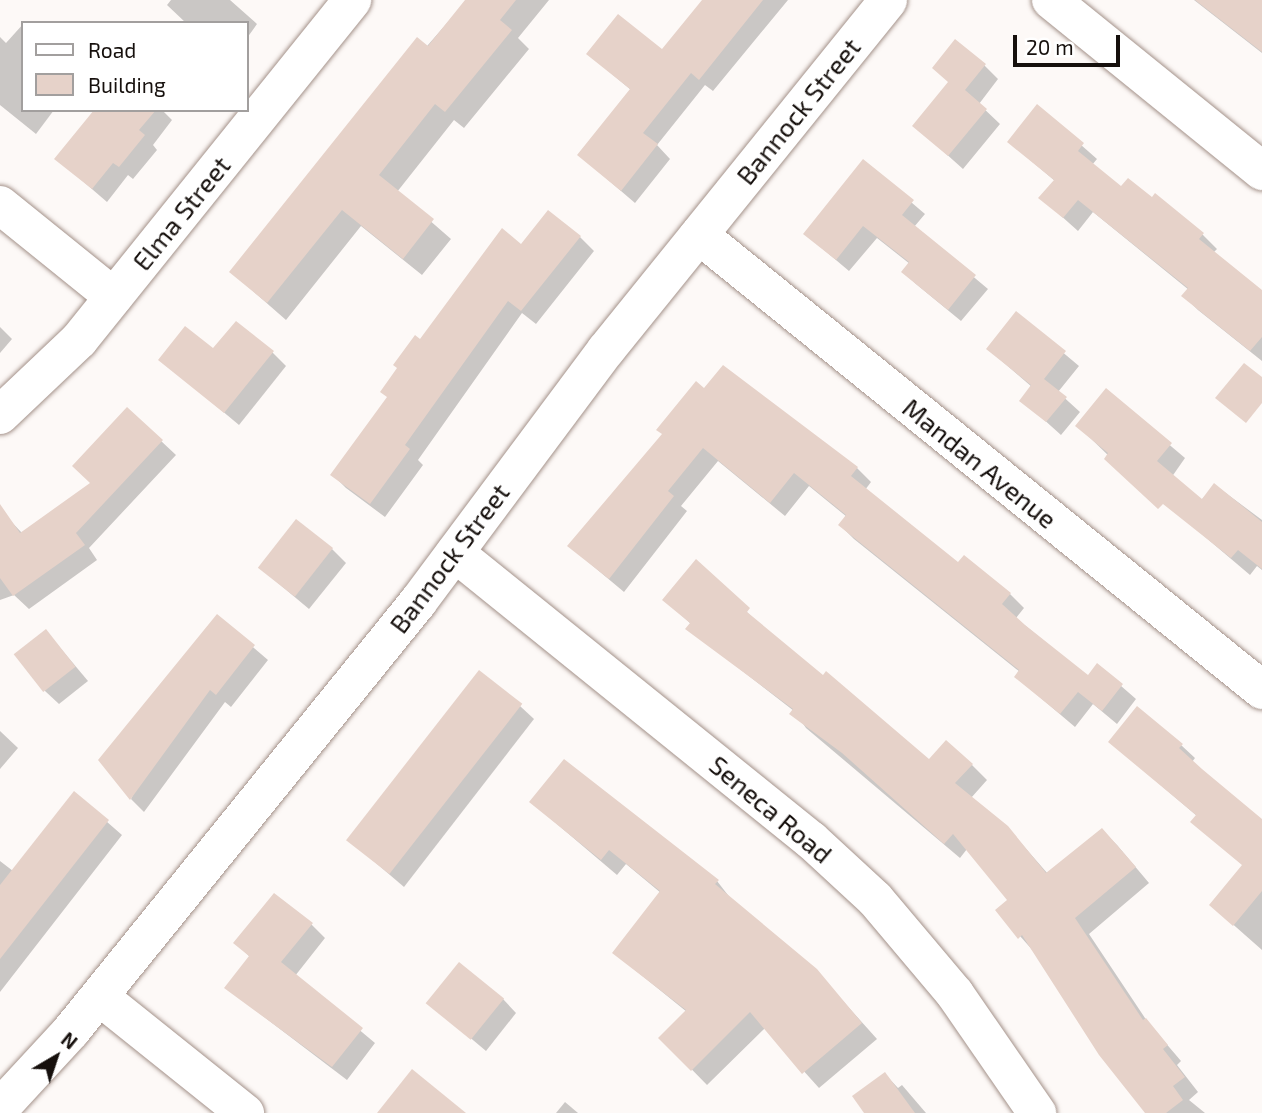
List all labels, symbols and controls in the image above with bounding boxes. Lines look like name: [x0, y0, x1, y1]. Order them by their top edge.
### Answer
legend: [21, 21, 248, 112]
scale bar: [1017, 21, 1124, 65]
street label: Bannock Street: [729, 31, 867, 191]
text: 20 m: [1026, 34, 1074, 59]
text: Road: [88, 37, 136, 62]
text: Building: [88, 72, 166, 97]
street label: Elma Street: [126, 150, 236, 276]
street label: Mandan Avenue: [897, 391, 1063, 535]
street label: Bannock Street: [383, 477, 515, 639]
street label: Seneca Road: [703, 749, 839, 869]
north arrow: [21, 1022, 91, 1092]
text: N: [57, 1027, 82, 1054]

